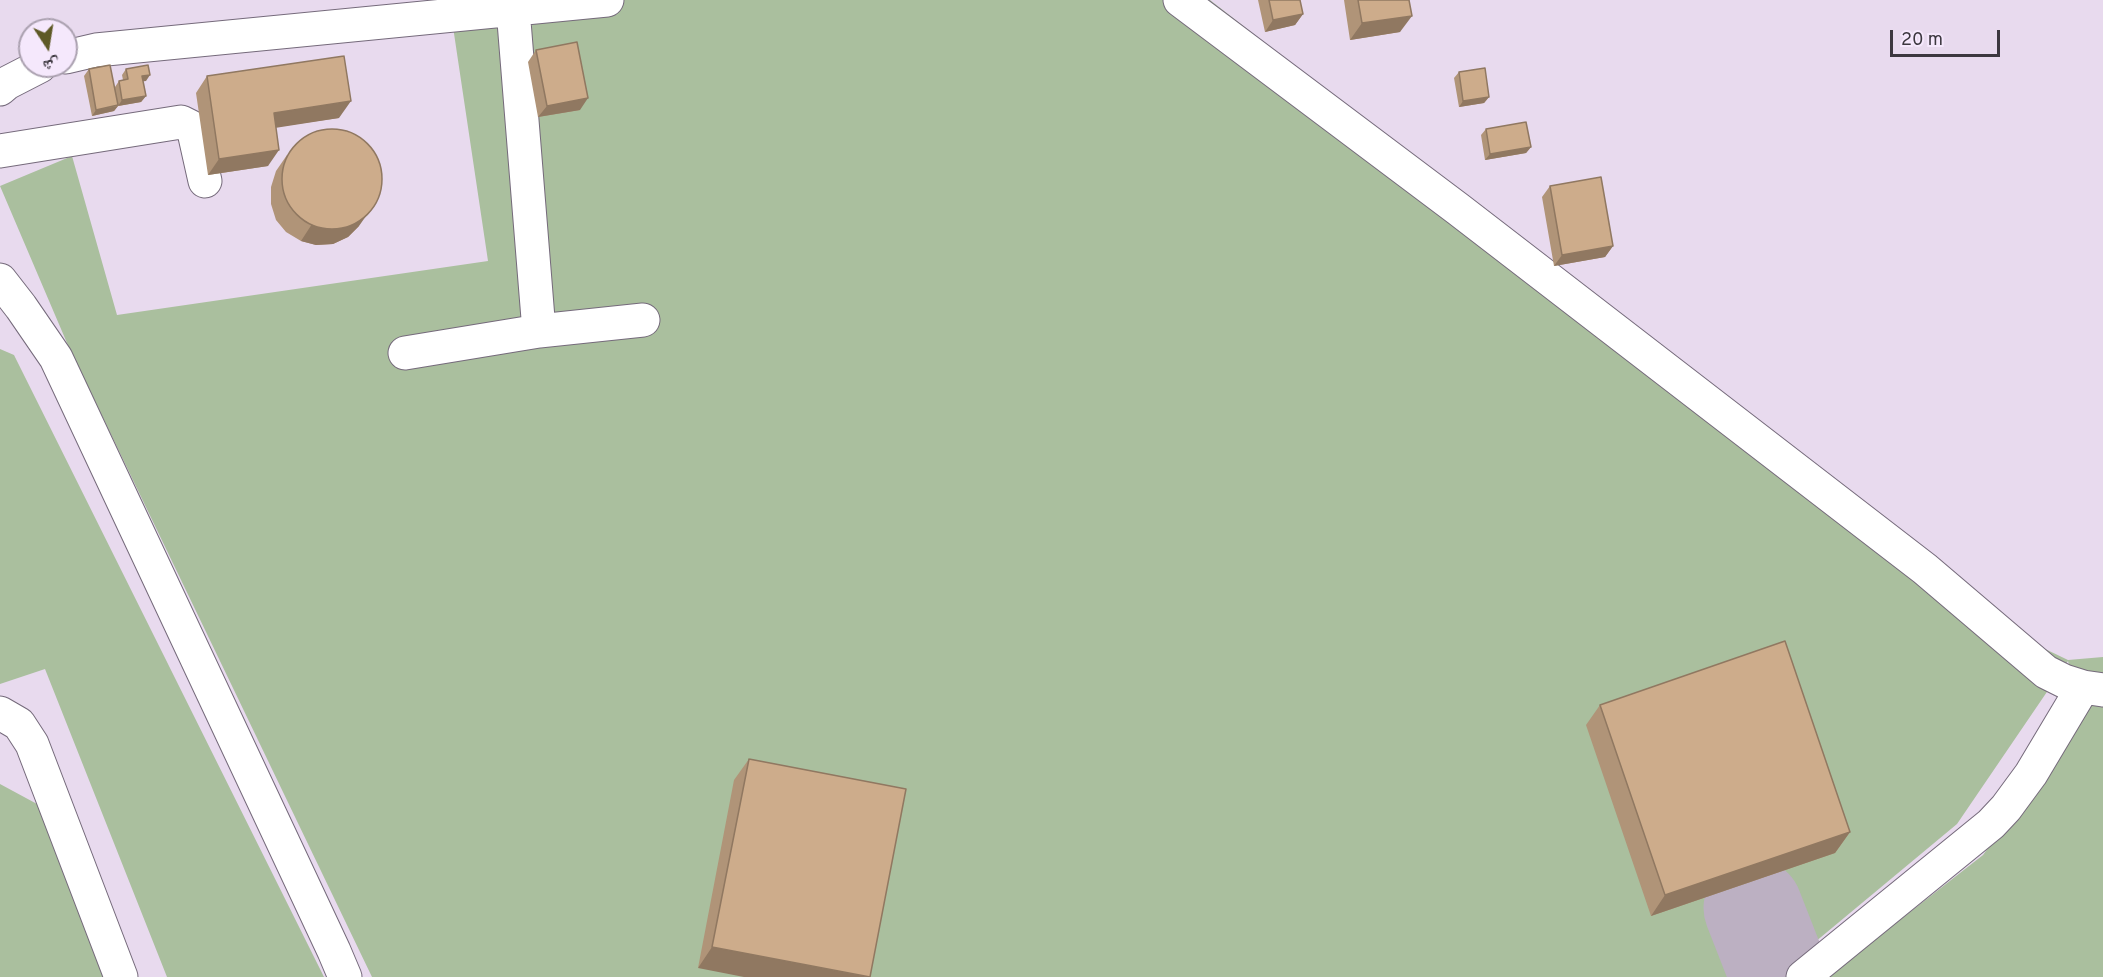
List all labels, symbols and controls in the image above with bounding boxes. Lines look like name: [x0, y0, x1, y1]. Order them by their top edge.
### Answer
north arrow: [18, 18, 78, 78]
scale bar: [1893, 18, 2002, 56]
text: 20 m: [1901, 29, 1943, 52]
text: ش: [41, 52, 62, 75]

